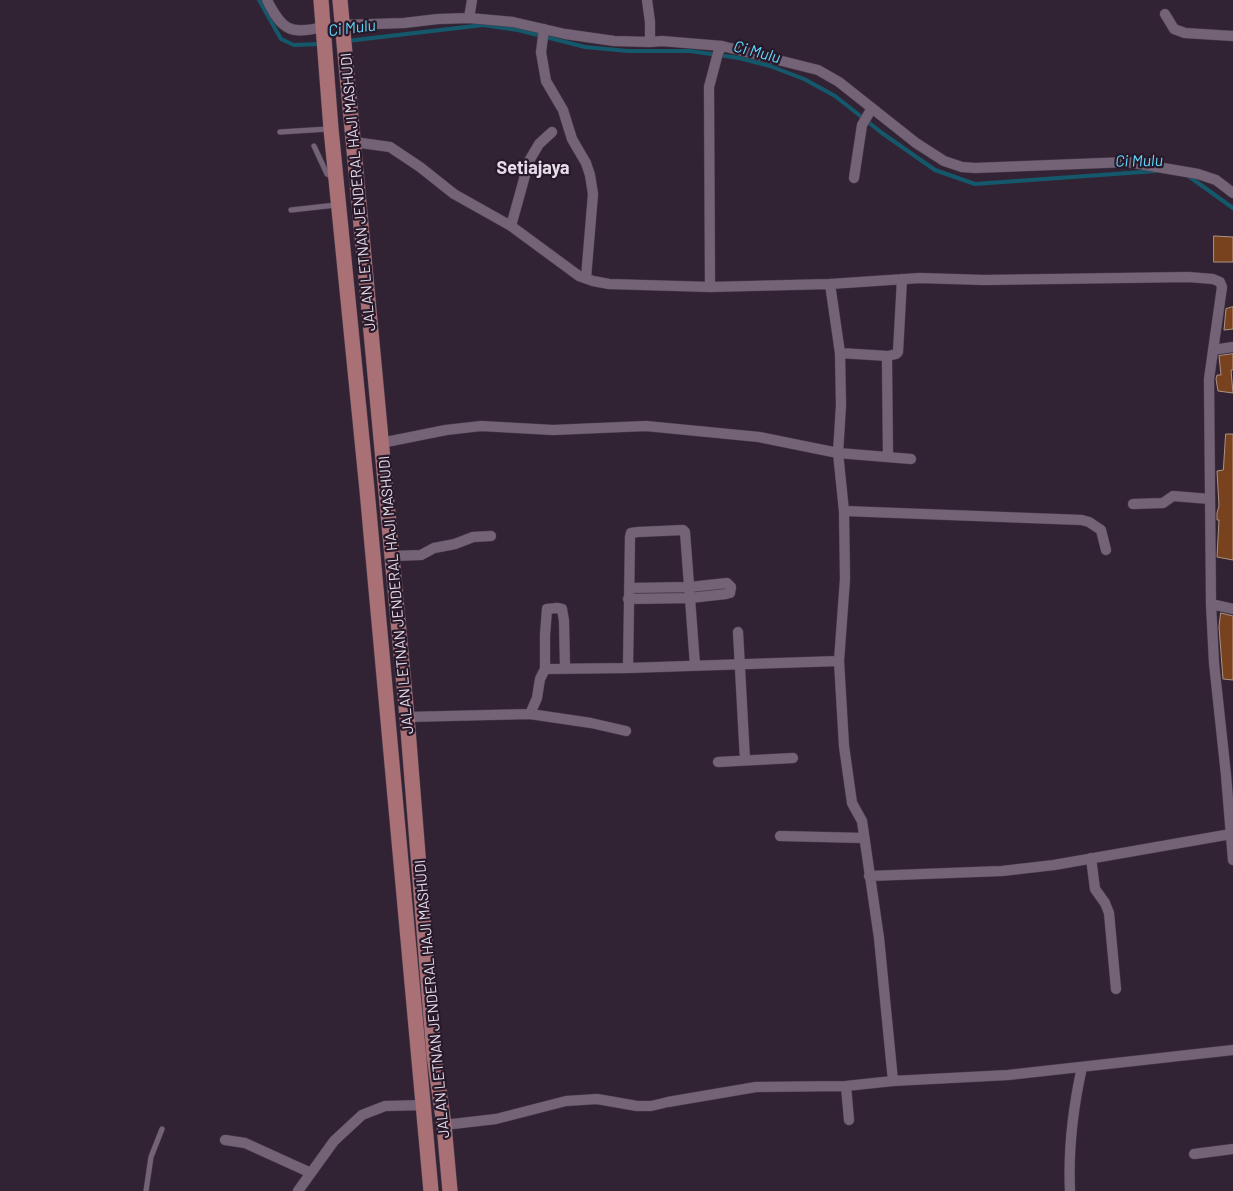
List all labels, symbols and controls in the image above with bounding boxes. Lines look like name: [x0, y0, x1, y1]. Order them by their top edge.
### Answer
water label: Ci Mulu: [327, 16, 377, 40]
water label: Ci Mulu: [731, 37, 783, 67]
street label: JALAN LETNAN JENDERAL HAJI MASHUDI: [337, 52, 379, 332]
water label: Ci Mulu: [1115, 151, 1163, 171]
district label: Setiajaya: [496, 157, 570, 179]
street label: JALAN LETNAN JENDERAL HAJI MASHUDI: [375, 455, 417, 735]
street label: JALAN LETNAN JENDERAL HAJI MASHUDI: [411, 859, 453, 1139]

